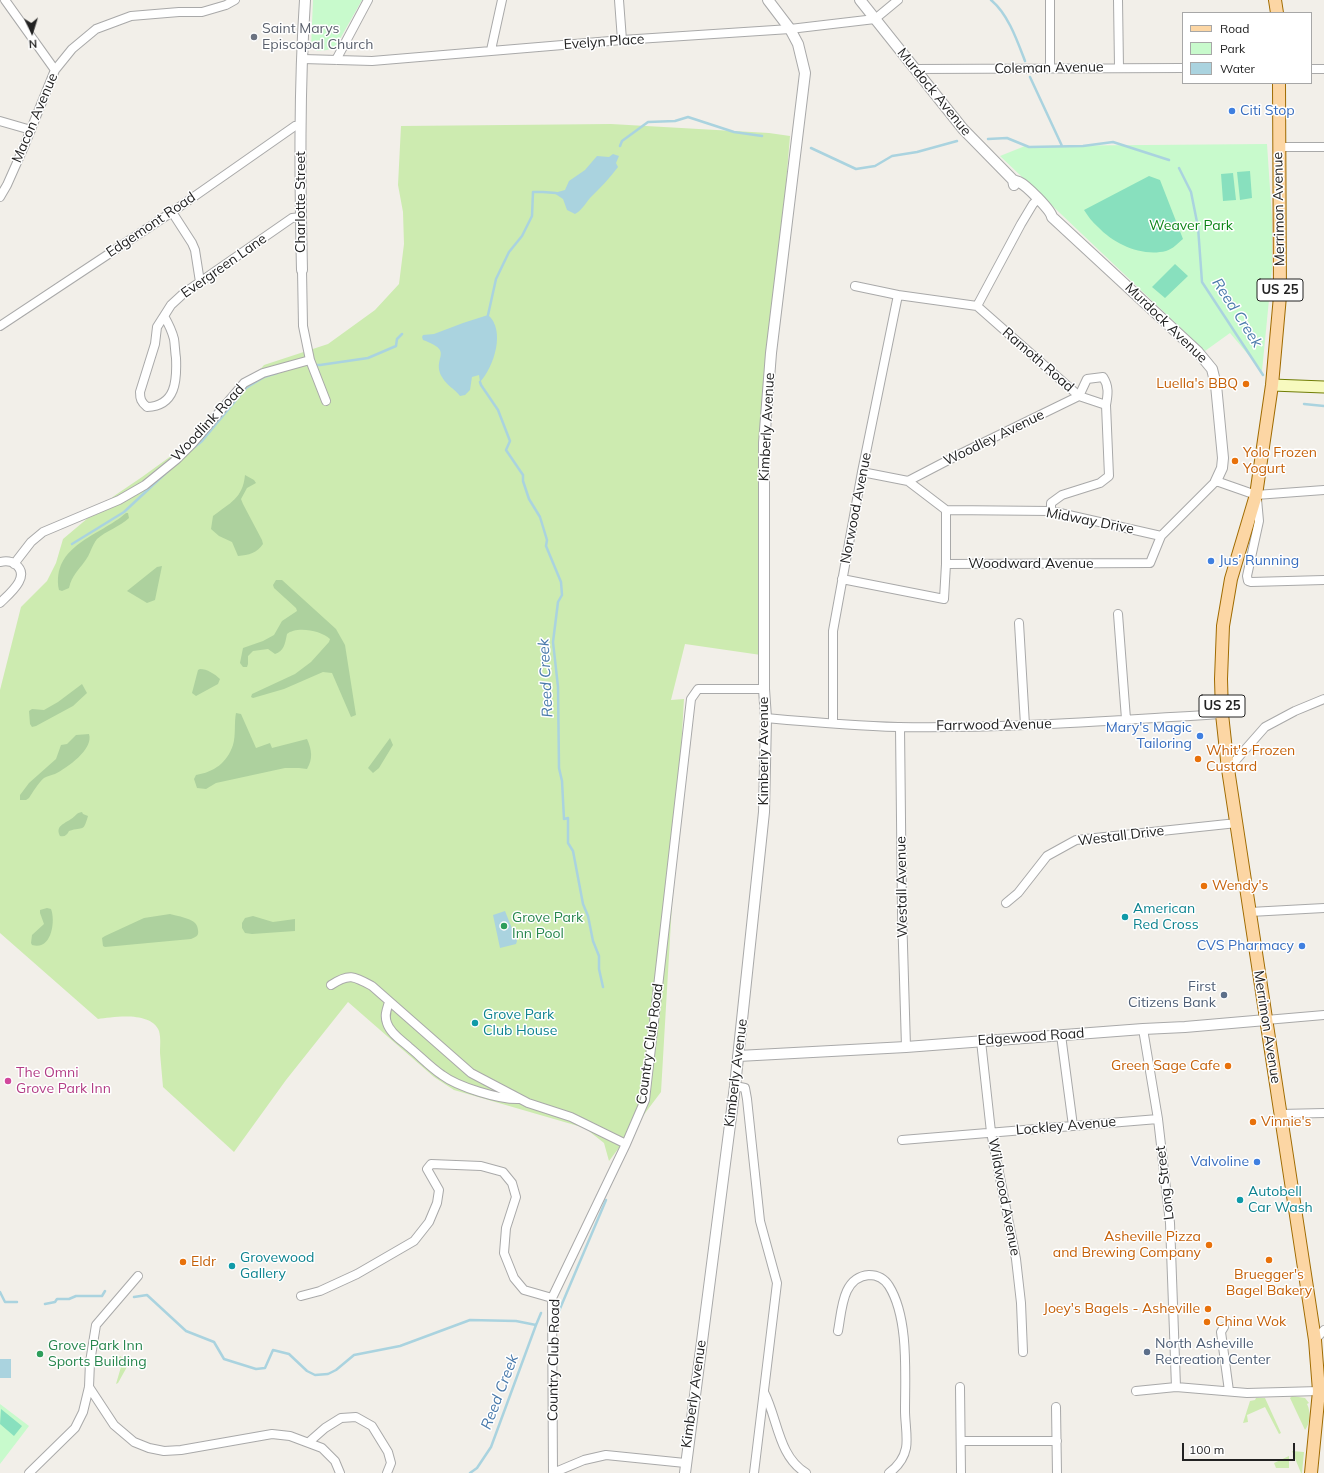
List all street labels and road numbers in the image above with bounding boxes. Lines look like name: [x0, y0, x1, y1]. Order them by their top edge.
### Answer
street label: Evelyn Place: [563, 31, 645, 53]
street label: Murdock Avenue: [893, 45, 975, 139]
street label: Coleman Avenue: [994, 59, 1104, 77]
street label: Macon Avenue: [9, 71, 61, 165]
street label: Charlotte Street: [293, 151, 309, 253]
street label: Merrimon Avenue: [1270, 152, 1288, 266]
street label: Edgemont Road: [103, 189, 199, 261]
street label: Evergreen Lane: [178, 230, 270, 302]
street label: Murdock Avenue: [1121, 279, 1211, 367]
road number: US 25: [1257, 279, 1303, 301]
street label: Ramoth Road: [999, 324, 1077, 396]
street label: Kimberly Avenue: [756, 372, 778, 482]
street label: Woodlink Road: [168, 381, 248, 465]
street label: Woodley Avenue: [941, 406, 1047, 470]
street label: Norwood Avenue: [837, 451, 875, 565]
street label: Midway Drive: [1045, 504, 1135, 538]
street label: Woodward Avenue: [968, 556, 1094, 572]
road number: US 25: [1199, 695, 1245, 717]
street label: Kimberly Avenue: [756, 697, 772, 805]
street label: Farrwood Avenue: [936, 716, 1052, 734]
street label: Westall Drive: [1077, 822, 1165, 850]
street label: Westall Avenue: [893, 836, 911, 938]
street label: Merrimon Avenue: [1250, 969, 1284, 1085]
street label: Country Club Road: [633, 982, 667, 1106]
street label: Kimberly Avenue: [721, 1018, 751, 1128]
street label: Edgewood Road: [977, 1025, 1085, 1049]
street label: Lockley Avenue: [1015, 1113, 1117, 1139]
street label: Wildwood Avenue: [984, 1137, 1024, 1257]
street label: Long Street: [1152, 1145, 1178, 1221]
street label: Country Club Road: [545, 1299, 563, 1421]
street label: Kimberly Avenue: [678, 1339, 710, 1449]

